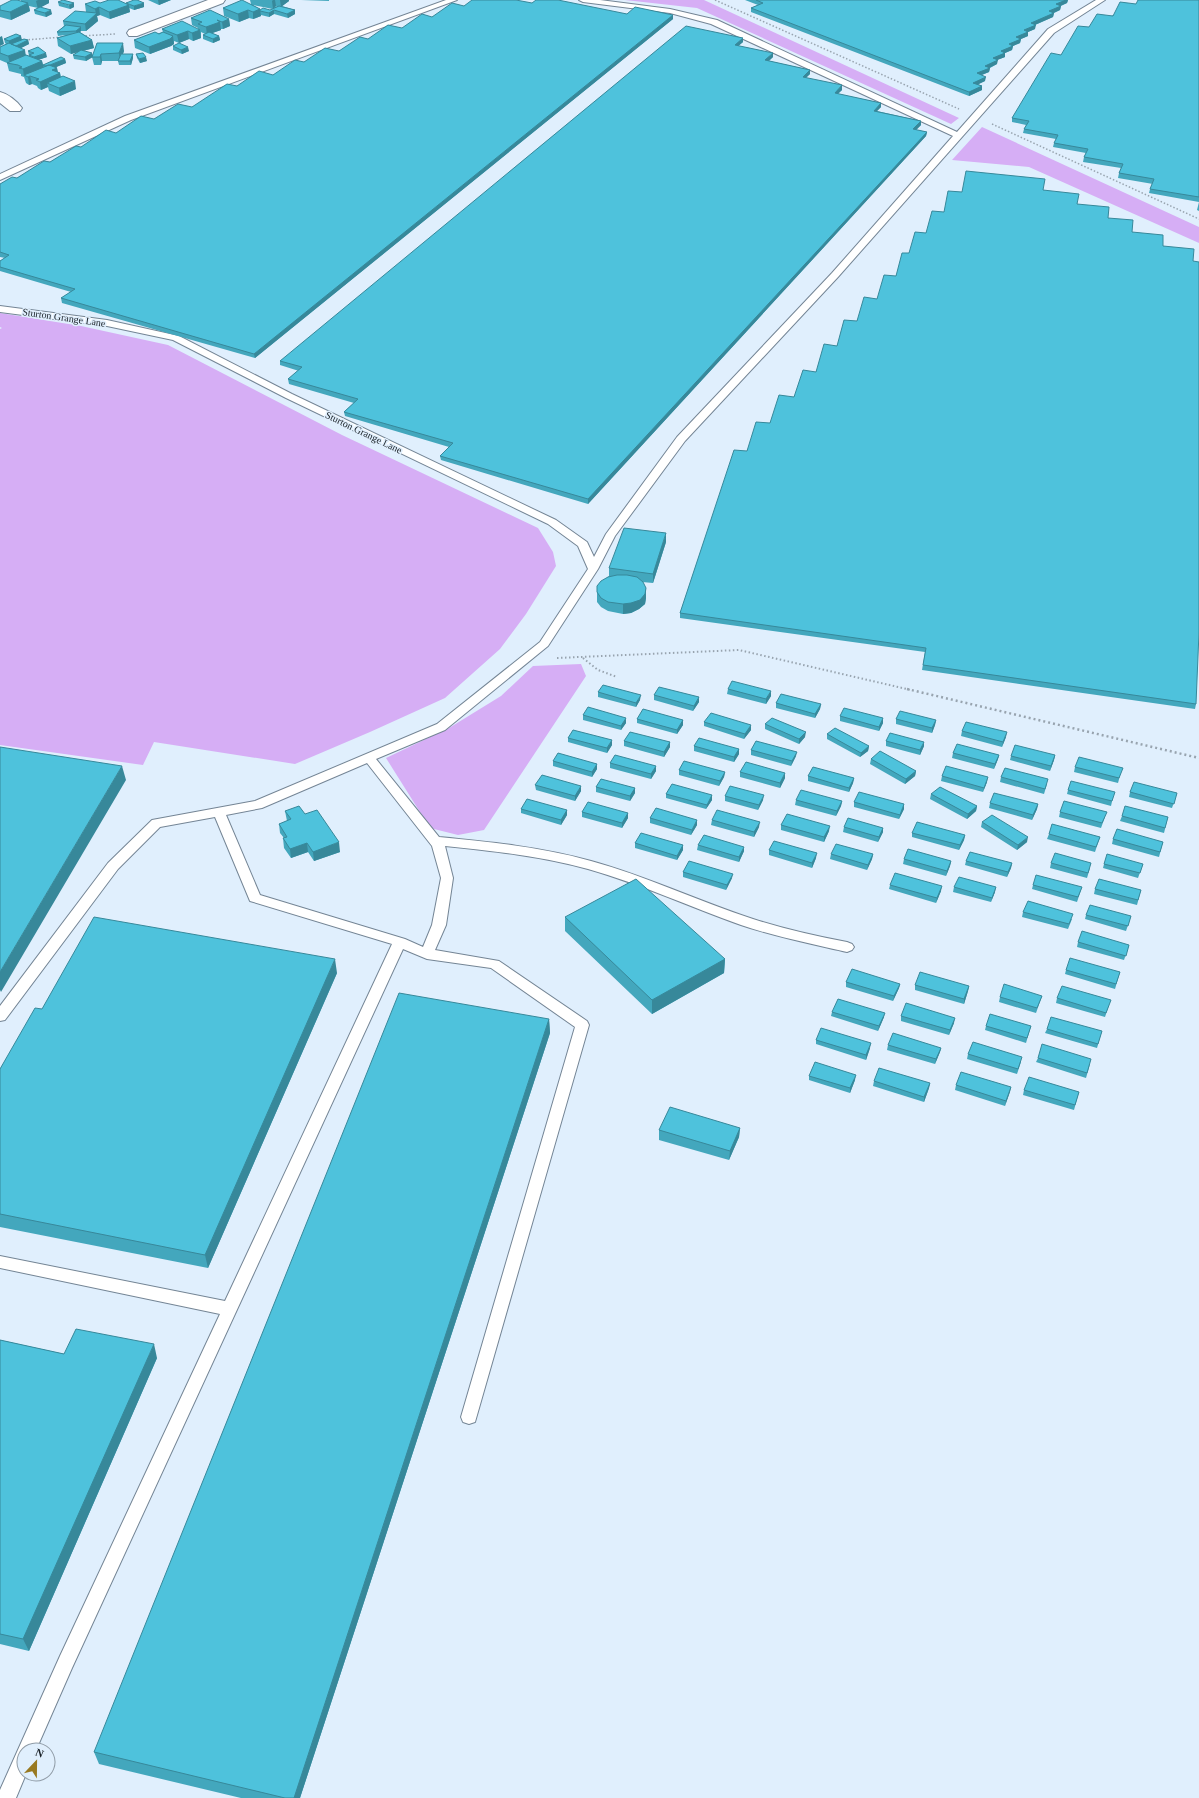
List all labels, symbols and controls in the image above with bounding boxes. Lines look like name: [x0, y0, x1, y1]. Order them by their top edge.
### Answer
street label: Sturton Grange Lane: [22, 306, 107, 329]
street label: Sturton Grange Lane: [324, 409, 404, 456]
north arrow: [16, 1742, 56, 1782]
text: N: [34, 1746, 46, 1760]

